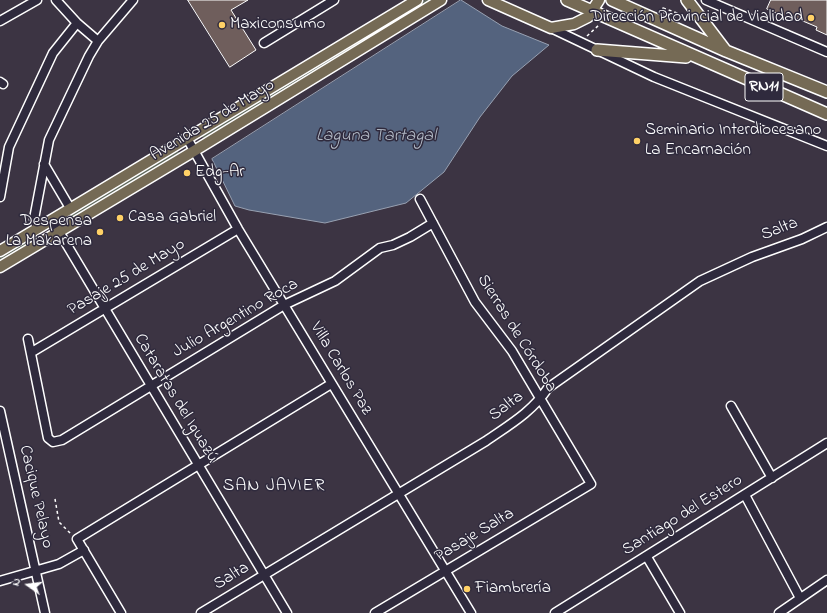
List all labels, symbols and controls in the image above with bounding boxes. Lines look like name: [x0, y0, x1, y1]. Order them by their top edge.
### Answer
place label: Dirección Provincial de Vialidad: [590, 8, 803, 28]
marker: Dirección Provincial de Vialidad: [806, 13, 816, 23]
place label: Maxiconsumo: [230, 15, 325, 35]
marker: Maxiconsumo: [217, 20, 227, 30]
road number: RN11: [745, 73, 783, 101]
street label: Avenida 25 de Mayo: [147, 76, 279, 166]
place label: Seminario Interdiocesano La Encarnación: [645, 121, 821, 161]
water label: Laguna Tartagal: [316, 126, 436, 148]
marker: Seminario Interdiocesano La Encarnación: [632, 136, 642, 146]
place label: Edg-Ar: [195, 163, 245, 183]
marker: Edg-Ar: [182, 168, 192, 178]
place label: Casa Gabriel: [128, 208, 216, 228]
place label: Despensa La Makarena: [6, 212, 92, 252]
marker: Casa Gabriel: [115, 213, 125, 223]
street label: Salta: [759, 214, 801, 246]
marker: Despensa La Makarena: [95, 227, 105, 237]
street label: Pasaje 25 de Mayo: [65, 235, 189, 321]
street label: Sierras de Córdoba: [472, 271, 560, 397]
street label: Julio Argentino Roca: [170, 275, 302, 363]
street label: Villa Carlos Paz: [304, 319, 376, 419]
street label: Cataratas del Iguazú: [128, 331, 222, 467]
street label: Salta: [486, 387, 528, 427]
street label: Cacique Pelayo: [13, 444, 57, 550]
street label: Santiago del Estero: [619, 471, 747, 561]
district label: SAN JAVIER: [223, 476, 325, 498]
street label: Pasaje Salta: [432, 504, 518, 568]
street label: Salta: [211, 559, 253, 595]
north arrow: [8, 565, 48, 605]
text: N: [8, 577, 25, 588]
place label: Fiambrería: [475, 579, 551, 599]
marker: Fiambrería: [462, 584, 472, 594]

